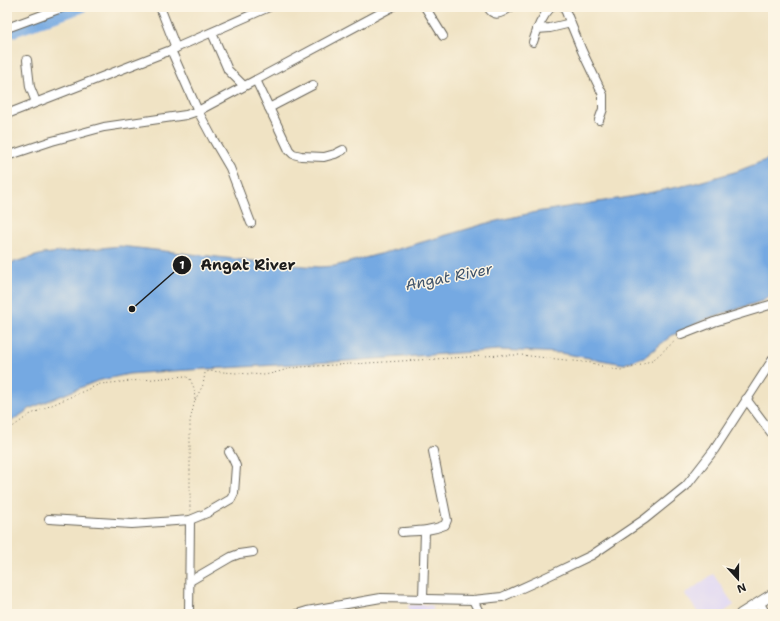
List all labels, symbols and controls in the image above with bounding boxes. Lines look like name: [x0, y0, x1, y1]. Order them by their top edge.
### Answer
callout: Angat River: [172, 251, 303, 278]
text: Angat River: [200, 255, 296, 275]
text: 1: [179, 257, 185, 273]
water label: Angat River: [404, 259, 495, 295]
north arrow: [718, 559, 758, 599]
text: N: [734, 579, 748, 597]

